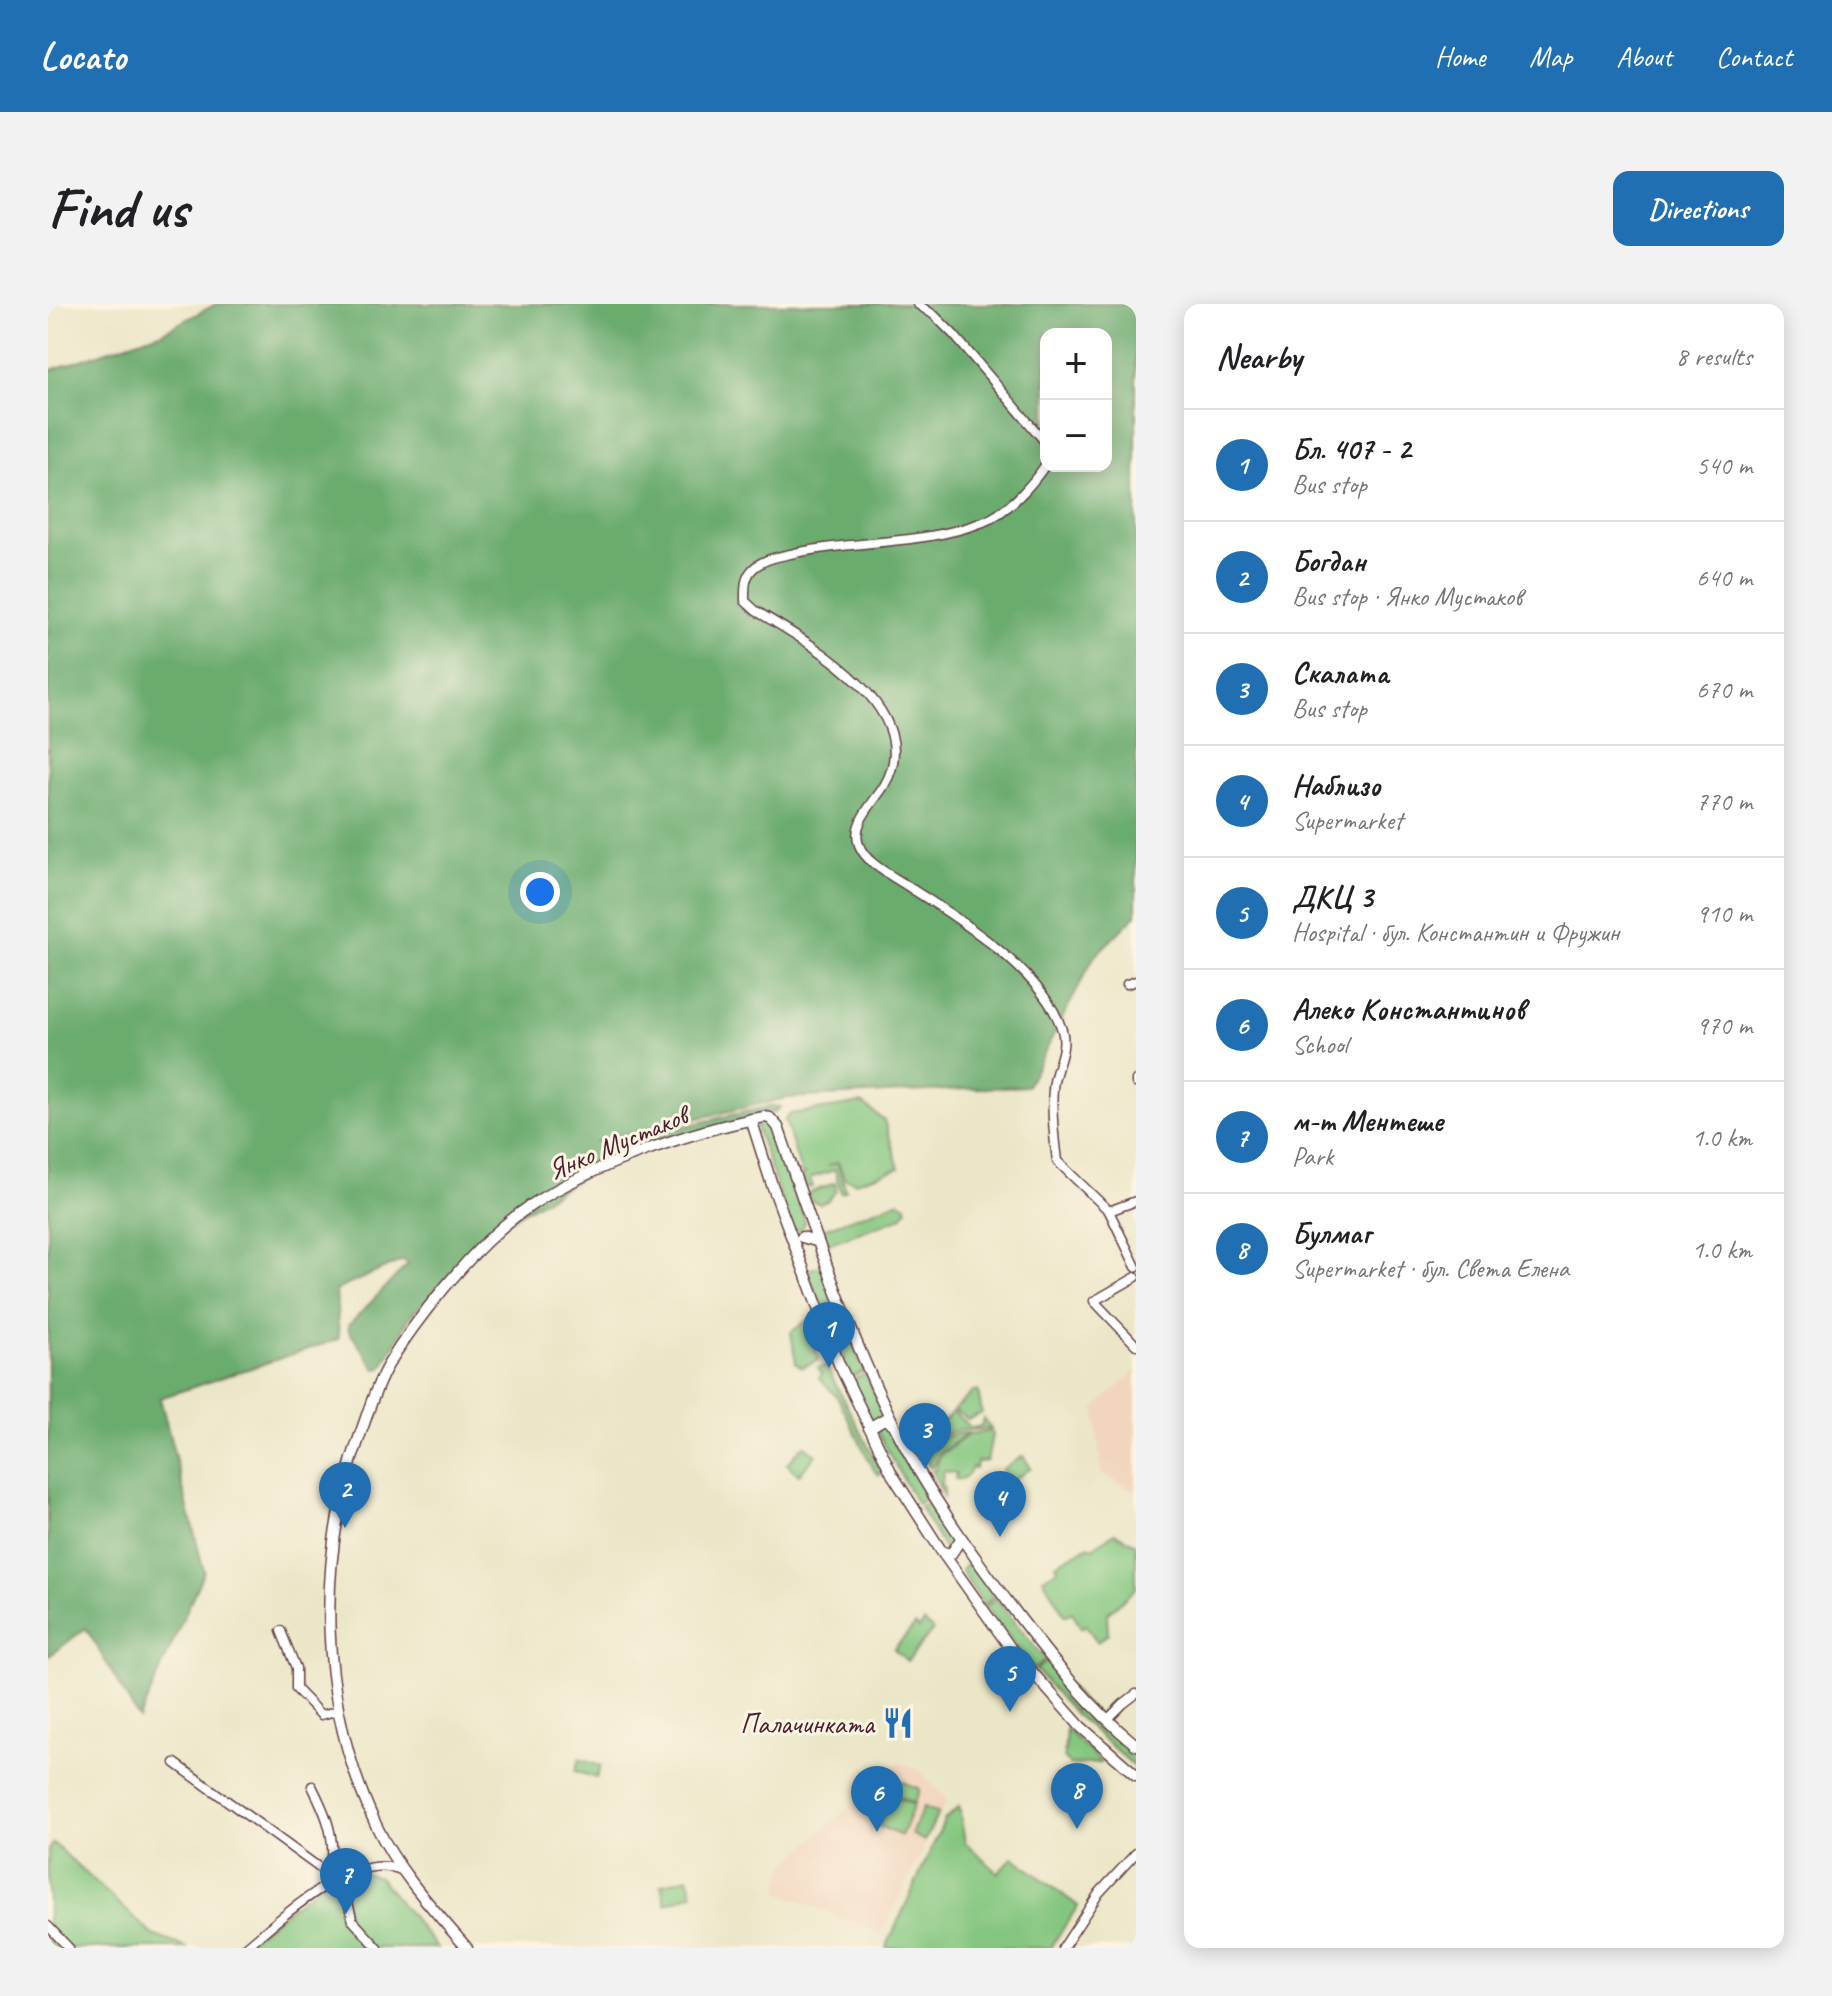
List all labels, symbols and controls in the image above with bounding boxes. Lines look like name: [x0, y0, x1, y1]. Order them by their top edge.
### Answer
text: Locato: [40, 33, 126, 80]
text: Home: [1435, 39, 1485, 74]
text: Map: [1529, 39, 1572, 74]
text: About: [1616, 39, 1672, 74]
text: Contact: [1716, 39, 1792, 74]
button: Directions: [1613, 171, 1784, 246]
text: Find us: [48, 173, 188, 244]
map controls: [1040, 328, 1112, 472]
button: +: [1040, 328, 1112, 400]
text: Nearby: [1216, 335, 1302, 378]
text: 8 results: [1676, 340, 1752, 373]
button: −: [1040, 400, 1112, 472]
text: Бл. 407 - 2: [1292, 430, 1411, 468]
text: 1: [1236, 449, 1248, 482]
text: 540 m: [1696, 449, 1752, 482]
text: Bus stop: [1292, 468, 1367, 501]
text: Богдан: [1292, 542, 1366, 580]
text: 2: [1236, 561, 1248, 594]
text: 640 m: [1696, 561, 1752, 594]
text: Bus stop · Янко Мустаков: [1292, 580, 1522, 613]
text: Скалата: [1292, 654, 1388, 692]
text: 3: [1236, 673, 1248, 706]
text: 670 m: [1696, 673, 1752, 706]
text: Bus stop: [1292, 692, 1367, 725]
text: Наблизо: [1292, 766, 1381, 804]
text: 4: [1236, 785, 1248, 818]
text: 770 m: [1696, 785, 1752, 818]
text: Supermarket: [1292, 804, 1403, 837]
your location: [520, 872, 560, 912]
text: ДКЦ 3: [1292, 878, 1373, 916]
text: 5: [1236, 897, 1248, 930]
text: 910 m: [1696, 897, 1752, 930]
text: Hospital · бул. Константин и Фружин: [1292, 916, 1619, 949]
text: Алеко Константинов: [1292, 990, 1525, 1028]
text: 6: [1236, 1009, 1248, 1042]
text: 970 m: [1696, 1009, 1752, 1042]
text: School: [1292, 1028, 1348, 1061]
street label: Янко Мустаков: [542, 1095, 697, 1188]
text: м-т Ментeше: [1292, 1102, 1443, 1140]
text: 7: [1236, 1121, 1248, 1154]
text: 1.0 km: [1692, 1121, 1752, 1154]
text: Park: [1292, 1140, 1333, 1173]
text: Булмаг: [1292, 1214, 1371, 1252]
text: 8: [1236, 1233, 1248, 1266]
text: 1.0 km: [1692, 1233, 1752, 1266]
text: Supermarket · бул. Света Елена: [1292, 1252, 1569, 1285]
pin: 1: [803, 1302, 855, 1368]
pin: 3: [899, 1403, 951, 1469]
pin: 2: [319, 1462, 371, 1528]
pin: 4: [974, 1471, 1026, 1537]
pin: 5: [984, 1646, 1036, 1712]
place label: Палачинката: [740, 1706, 876, 1741]
restaurant icon: Палачинката: [881, 1706, 915, 1740]
pin: 8: [1051, 1763, 1103, 1829]
pin: 6: [851, 1766, 903, 1832]
pin: 7: [320, 1848, 372, 1914]

